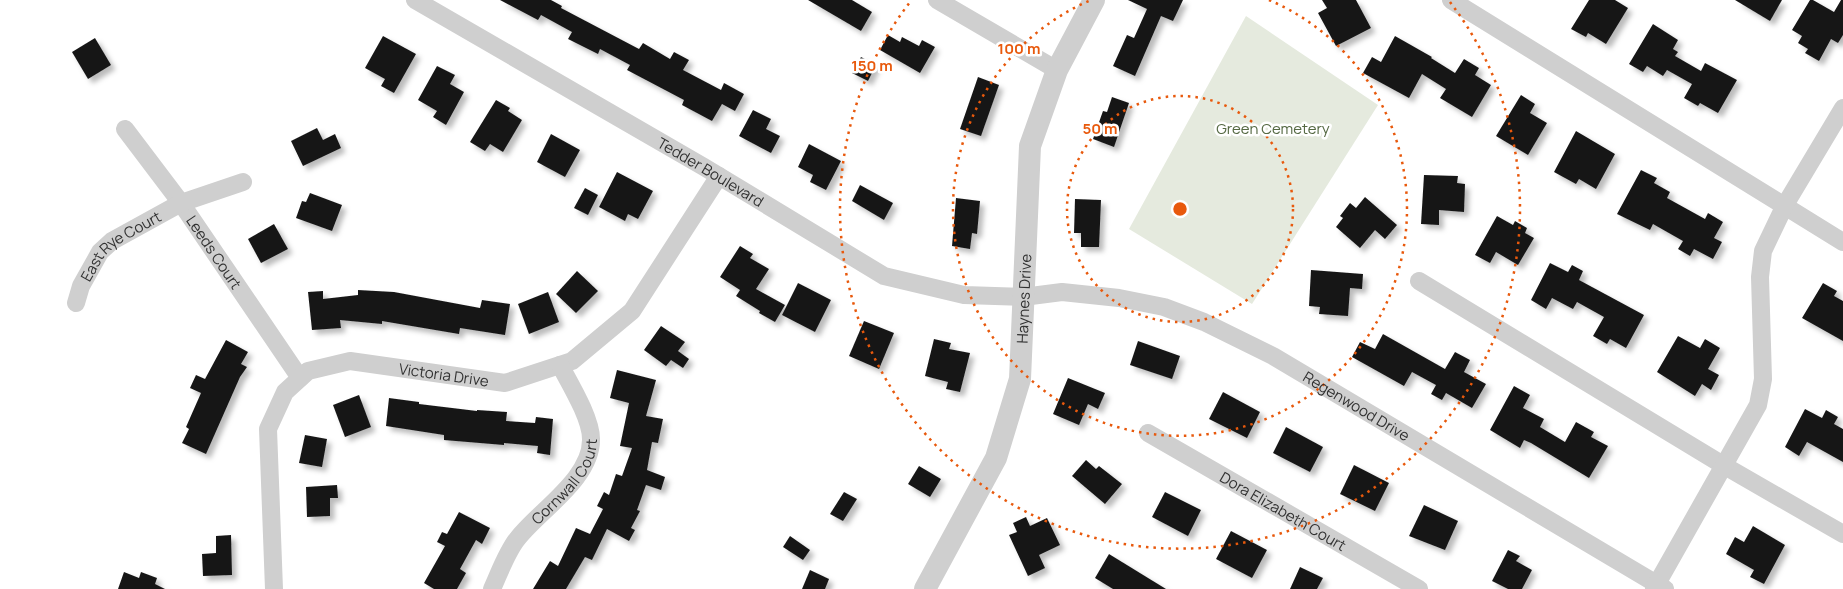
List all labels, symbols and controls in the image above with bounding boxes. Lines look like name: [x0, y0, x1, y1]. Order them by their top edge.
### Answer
text: 100 m: [998, 38, 1040, 59]
text: 150 m: [851, 55, 893, 76]
text: 50 m: [1082, 118, 1118, 139]
park label: Green Cemetery: [1216, 118, 1330, 139]
street label: Tedder Boulevard: [654, 132, 768, 211]
centre of rings: [1171, 200, 1189, 218]
street label: East Rye Court: [75, 206, 165, 285]
street label: Leeds Court: [182, 211, 247, 293]
street label: Haynes Drive: [1011, 253, 1036, 344]
street label: Victoria Drive: [398, 358, 490, 391]
street label: Regenwood Drive: [1299, 366, 1414, 446]
street label: Cornwall Court: [526, 438, 602, 529]
street label: Dora Elizabeth Court: [1216, 466, 1350, 555]

